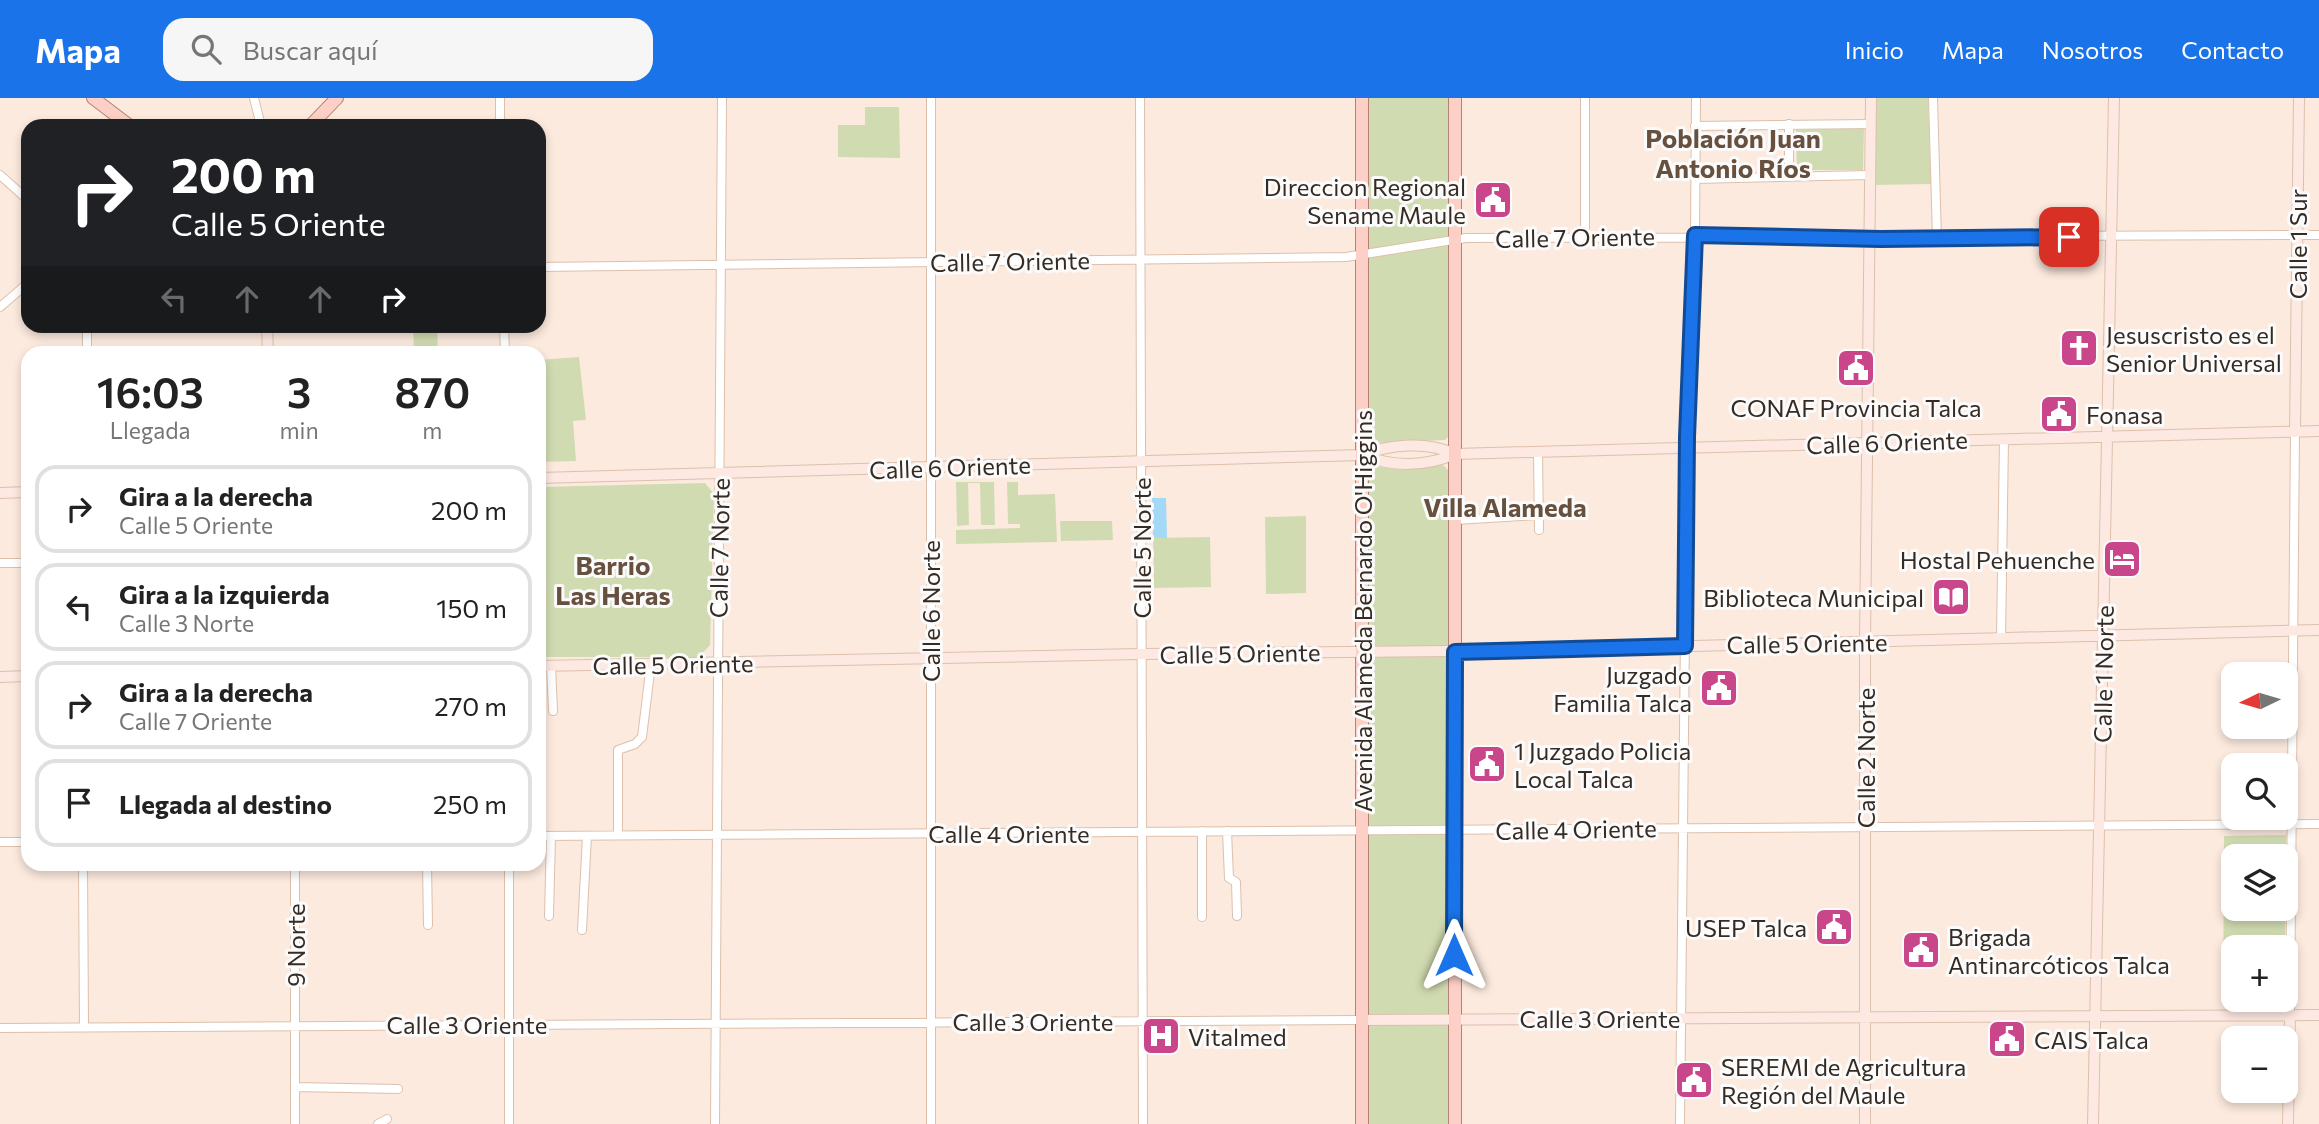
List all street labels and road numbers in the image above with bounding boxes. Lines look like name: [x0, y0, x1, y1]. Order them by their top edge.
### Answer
street label: Calle 1 Sur: [2283, 188, 2312, 299]
street label: Calle 7 Oriente: [1495, 221, 1655, 253]
street label: Calle 7 Oriente: [930, 245, 1090, 277]
street label: Avenida Alameda Bernardo O'Higgins: [1348, 410, 1377, 812]
street label: Calle 6 Oriente: [1806, 425, 1968, 459]
street label: Calle 6 Oriente: [869, 450, 1031, 484]
street label: Calle 5 Norte: [1127, 477, 1156, 619]
street label: Calle 7 Norte: [703, 478, 735, 618]
street label: Calle 6 Norte: [916, 540, 945, 682]
street label: Calle 1 Norte: [2087, 605, 2119, 743]
street label: Calle 5 Oriente: [1726, 627, 1888, 659]
street label: Calle 5 Oriente: [1159, 637, 1321, 669]
street label: Calle 5 Oriente: [592, 648, 754, 680]
street label: Calle 2 Norte: [1851, 688, 1880, 828]
street label: Calle 4 Oriente: [1495, 813, 1657, 845]
street label: Calle 4 Oriente: [928, 819, 1090, 848]
street label: 9 Norte: [281, 903, 310, 987]
street label: Calle 3 Oriente: [1520, 1004, 1680, 1033]
street label: Calle 3 Oriente: [953, 1007, 1113, 1036]
street label: Calle 3 Oriente: [387, 1010, 547, 1039]

